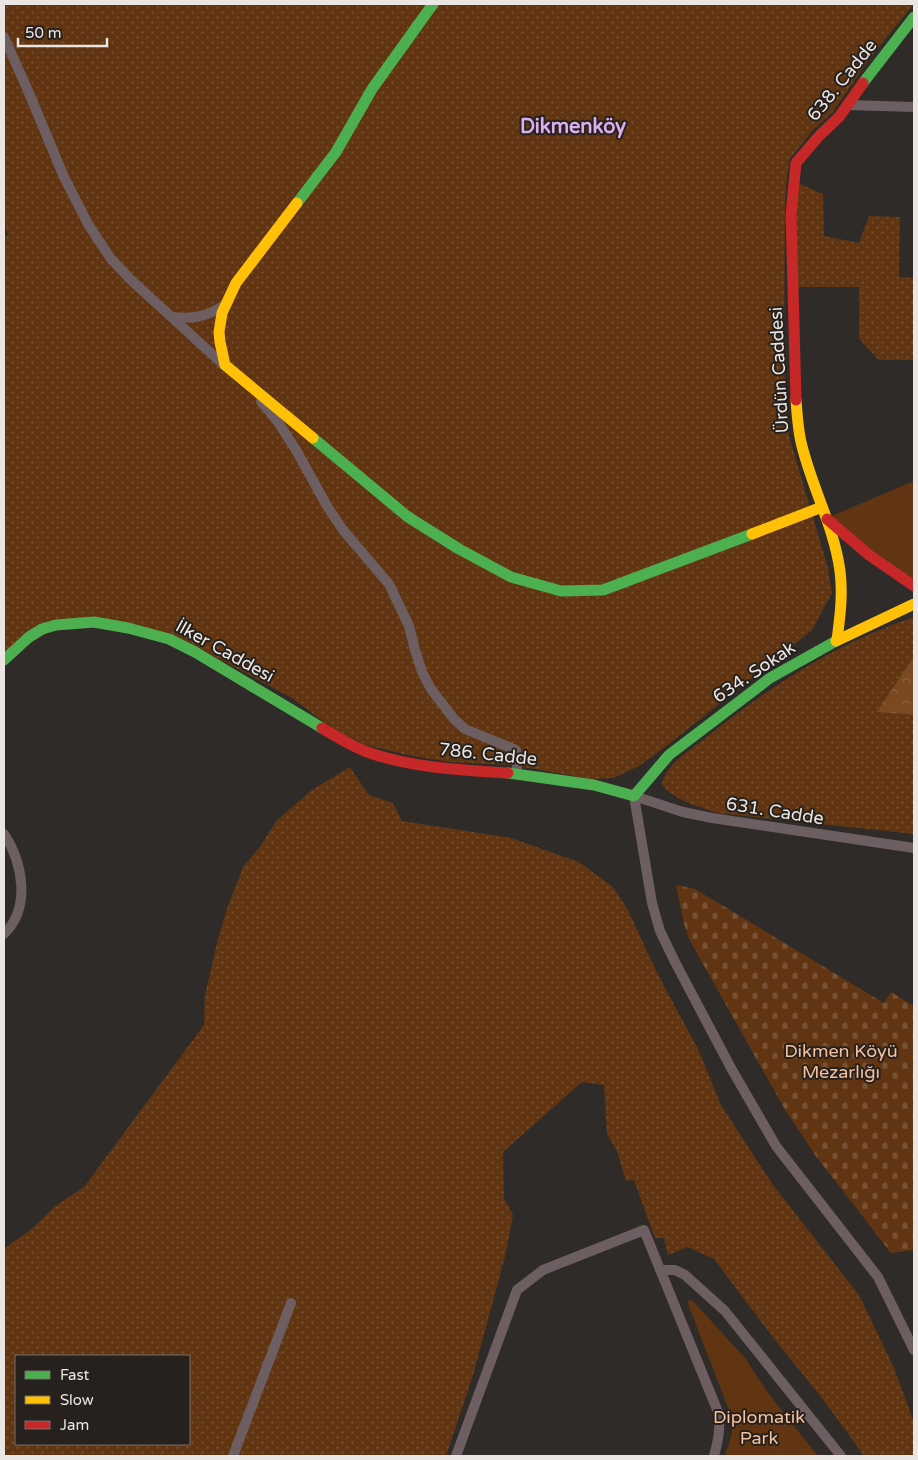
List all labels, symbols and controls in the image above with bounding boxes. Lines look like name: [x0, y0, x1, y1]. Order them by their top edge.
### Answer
scale bar: [18, 15, 106, 47]
text: 50 m: [25, 24, 62, 42]
street label: 638. Cadde: [802, 35, 882, 125]
district label: Dikmenköy: [520, 115, 626, 139]
street label: Ürdün Caddesi: [765, 306, 793, 434]
street label: İlker Caddesi: [172, 615, 278, 687]
street label: 634. Sokak: [709, 636, 800, 708]
street label: 786. Cadde: [438, 738, 538, 770]
street label: 631. Cadde: [724, 792, 826, 830]
park label: Dikmen Köyü Mezarlığı: [784, 1040, 898, 1083]
legend: [15, 1355, 190, 1445]
text: Fast: [60, 1366, 90, 1384]
text: Slow: [60, 1391, 94, 1409]
park label: Diplomatik Park: [713, 1406, 805, 1449]
text: Jam: [60, 1416, 89, 1434]

